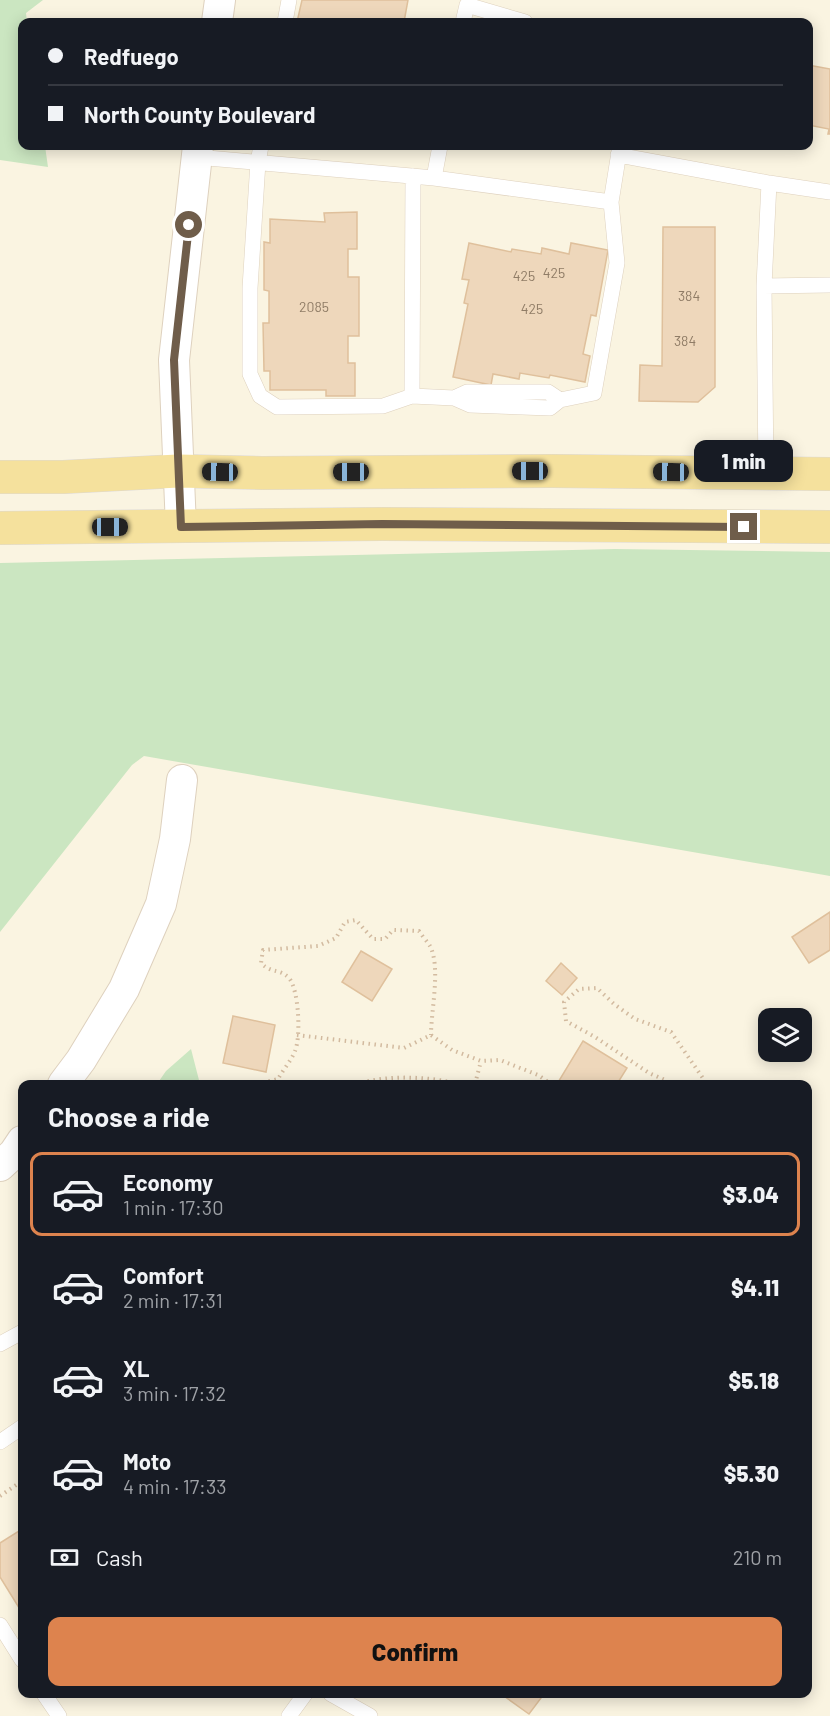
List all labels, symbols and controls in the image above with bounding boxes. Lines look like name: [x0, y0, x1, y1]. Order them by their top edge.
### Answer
text: Redfuego: [84, 43, 179, 69]
text: North County Boulevard: [84, 101, 315, 127]
route start: [175, 211, 202, 238]
house number: 425: [543, 264, 565, 281]
house number: 425: [513, 267, 535, 284]
house number: 384: [678, 287, 700, 304]
house number: 2085: [299, 298, 329, 315]
house number: 425: [521, 300, 543, 317]
house number: 384: [674, 332, 696, 349]
callout: 1 min: [694, 440, 794, 482]
text: 1 min: [722, 449, 765, 473]
car: [512, 462, 548, 480]
car: [202, 463, 238, 481]
car: [333, 463, 369, 481]
car: [653, 463, 689, 481]
route end: [730, 513, 757, 540]
car: [92, 518, 128, 536]
map controls: [758, 1008, 812, 1062]
button: layers: [758, 1008, 812, 1062]
text: Choose a ride: [48, 1100, 210, 1132]
icon: car: [51, 1167, 105, 1221]
text: Economy: [123, 1169, 213, 1195]
text: $3.04: [723, 1181, 779, 1207]
text: 1 min · 17:30: [123, 1195, 223, 1219]
icon: car: [51, 1260, 105, 1314]
text: Comfort: [123, 1262, 204, 1288]
text: $4.11: [731, 1274, 779, 1300]
text: 2 min · 17:31: [123, 1288, 223, 1312]
icon: car: [51, 1353, 105, 1407]
text: XL: [123, 1355, 149, 1381]
text: $5.18: [729, 1367, 779, 1393]
text: 3 min · 17:32: [123, 1381, 226, 1405]
icon: car: [51, 1446, 105, 1500]
text: Moto: [123, 1448, 171, 1474]
text: $5.30: [724, 1460, 779, 1486]
text: 4 min · 17:33: [123, 1474, 226, 1498]
icon: cash: [48, 1541, 81, 1574]
text: Cash: [96, 1544, 143, 1570]
text: 210 m: [733, 1545, 782, 1569]
button: Confirm: [48, 1617, 782, 1686]

